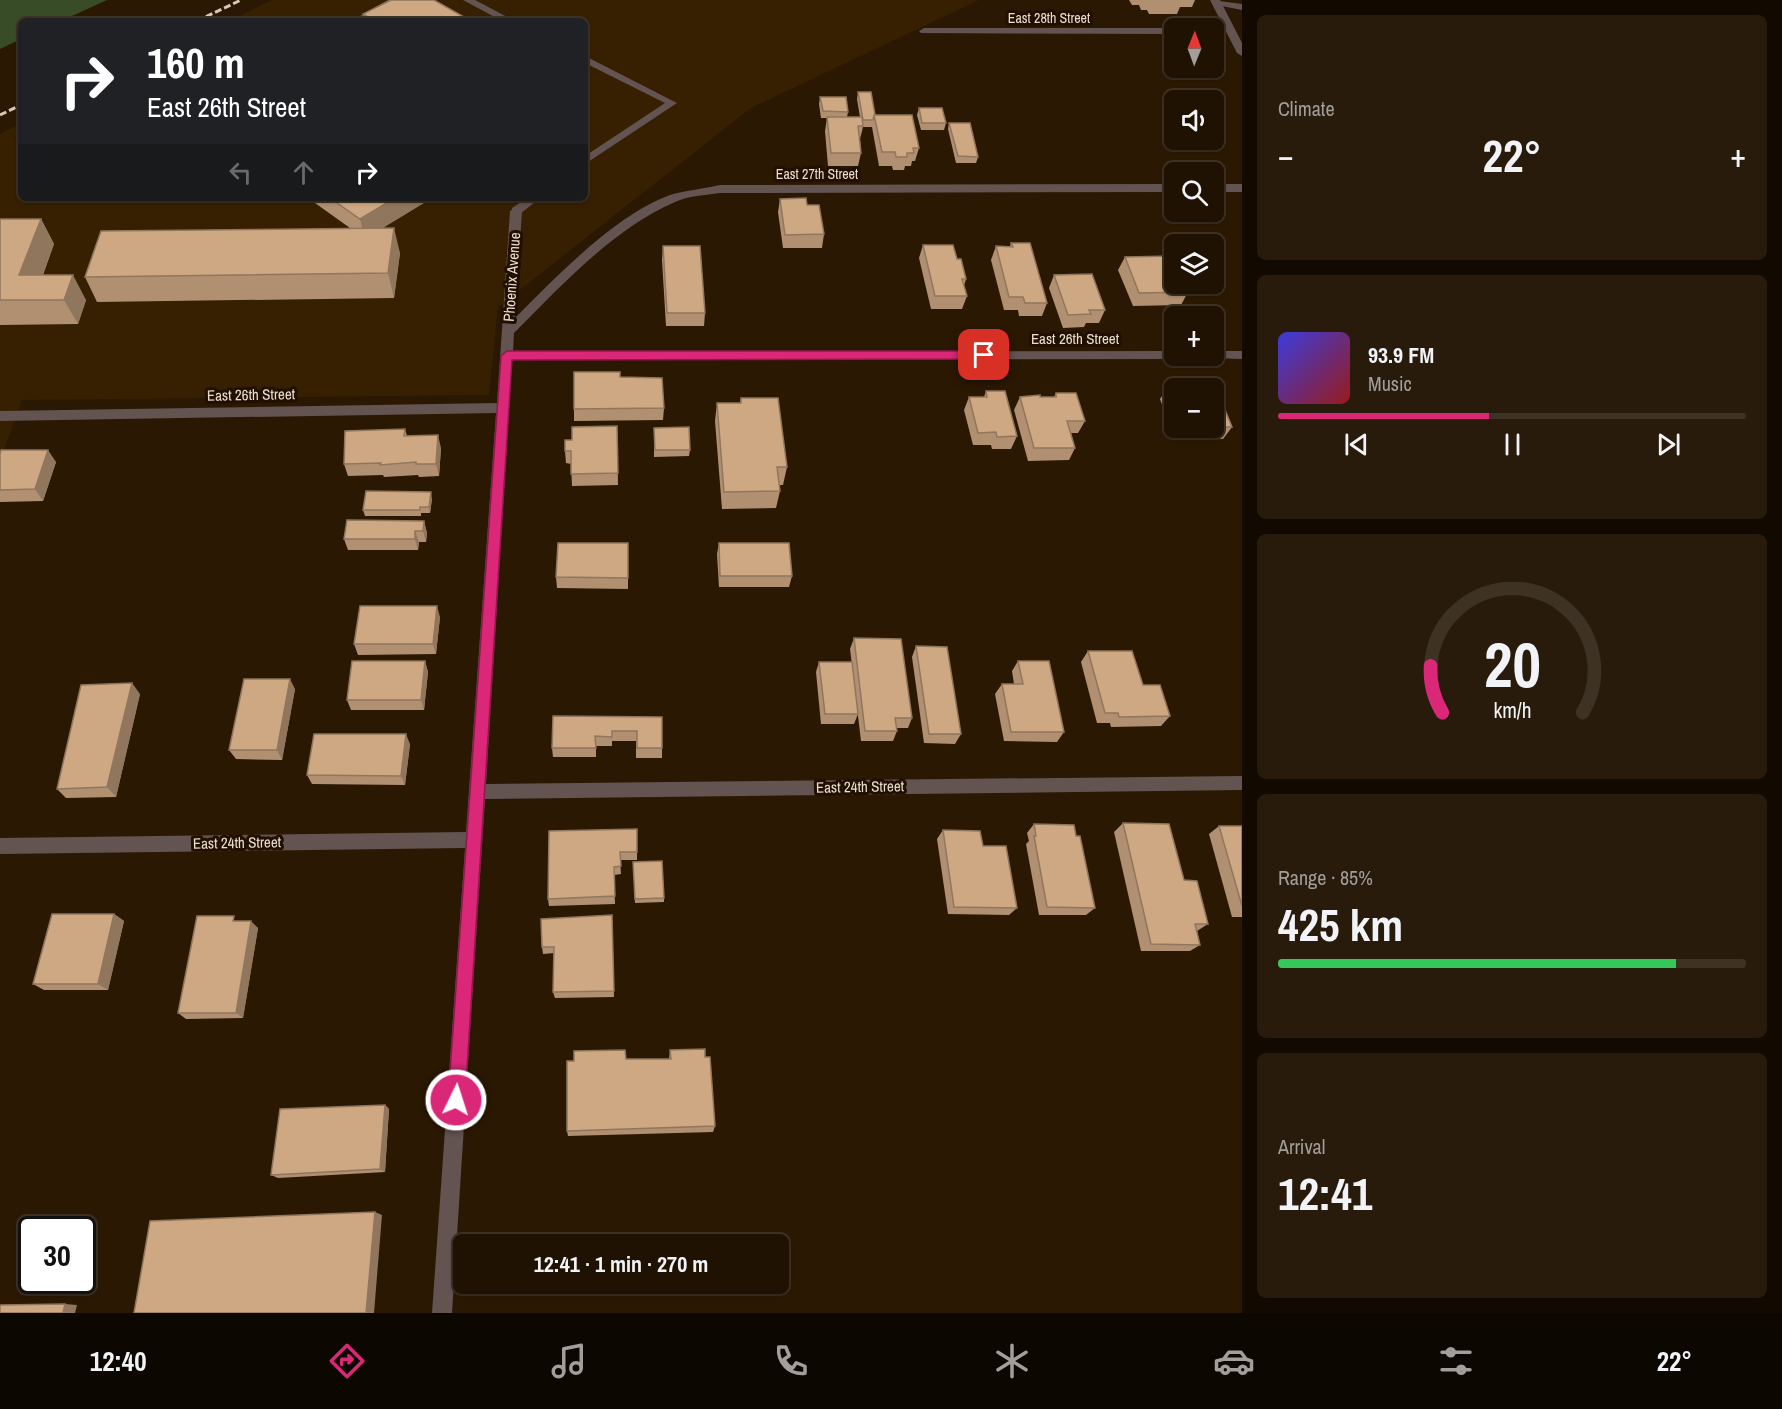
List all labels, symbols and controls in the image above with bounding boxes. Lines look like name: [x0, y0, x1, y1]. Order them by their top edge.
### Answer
street label: East 28th Street: [1008, 9, 1090, 27]
north arrow: [1164, 18, 1224, 78]
map controls: [1164, 18, 1224, 438]
text: 160 m: [147, 35, 245, 91]
icon: right: [48, 42, 126, 120]
text: East 26th Street: [147, 89, 306, 125]
button: sound: [1164, 90, 1224, 150]
text: Climate: [1278, 95, 1335, 122]
text: 22°: [1482, 125, 1542, 186]
text: −: [1278, 133, 1294, 177]
text: +: [1730, 133, 1746, 177]
icon: left: [224, 156, 257, 189]
icon: ahead: [287, 156, 320, 189]
icon: right: [350, 156, 383, 189]
button: search: [1164, 162, 1224, 222]
street label: East 27th Street: [776, 165, 858, 183]
street label: Phoenix Avenue: [498, 231, 525, 322]
button: layers: [1164, 234, 1224, 294]
button: +: [1164, 306, 1224, 366]
street label: East 26th Street: [1031, 328, 1120, 349]
pin: [958, 329, 1009, 380]
icon: arrive: [967, 338, 1000, 371]
text: 93.9 FM: [1368, 340, 1434, 370]
text: Music: [1368, 370, 1412, 397]
button: −: [1164, 378, 1224, 438]
street label: East 26th Street: [207, 383, 296, 406]
icon: previous: [1340, 428, 1373, 461]
icon: pause: [1496, 428, 1529, 461]
icon: next: [1652, 428, 1685, 461]
text: 20: [1484, 623, 1540, 707]
text: km/h: [1493, 697, 1531, 726]
street label: East 24th Street: [816, 775, 905, 798]
street label: East 24th Street: [193, 831, 282, 854]
text: Range · 85%: [1278, 864, 1373, 891]
text: 425 km: [1278, 894, 1403, 955]
position arrow: [424, 1068, 488, 1132]
text: Arrival: [1278, 1133, 1325, 1160]
text: 12:41: [1278, 1163, 1372, 1224]
speed limit sign: 30: [18, 1216, 96, 1294]
text: 12:41 · 1 min · 270 m: [534, 1249, 708, 1279]
icon: directions: [326, 1340, 368, 1382]
icon: music: [548, 1340, 590, 1382]
icon: phone: [770, 1340, 812, 1382]
icon: climate: [991, 1340, 1033, 1382]
icon: car: [1213, 1340, 1255, 1382]
icon: filters: [1435, 1340, 1477, 1382]
text: 12:40: [90, 1343, 146, 1379]
text: 22°: [1657, 1343, 1692, 1379]

